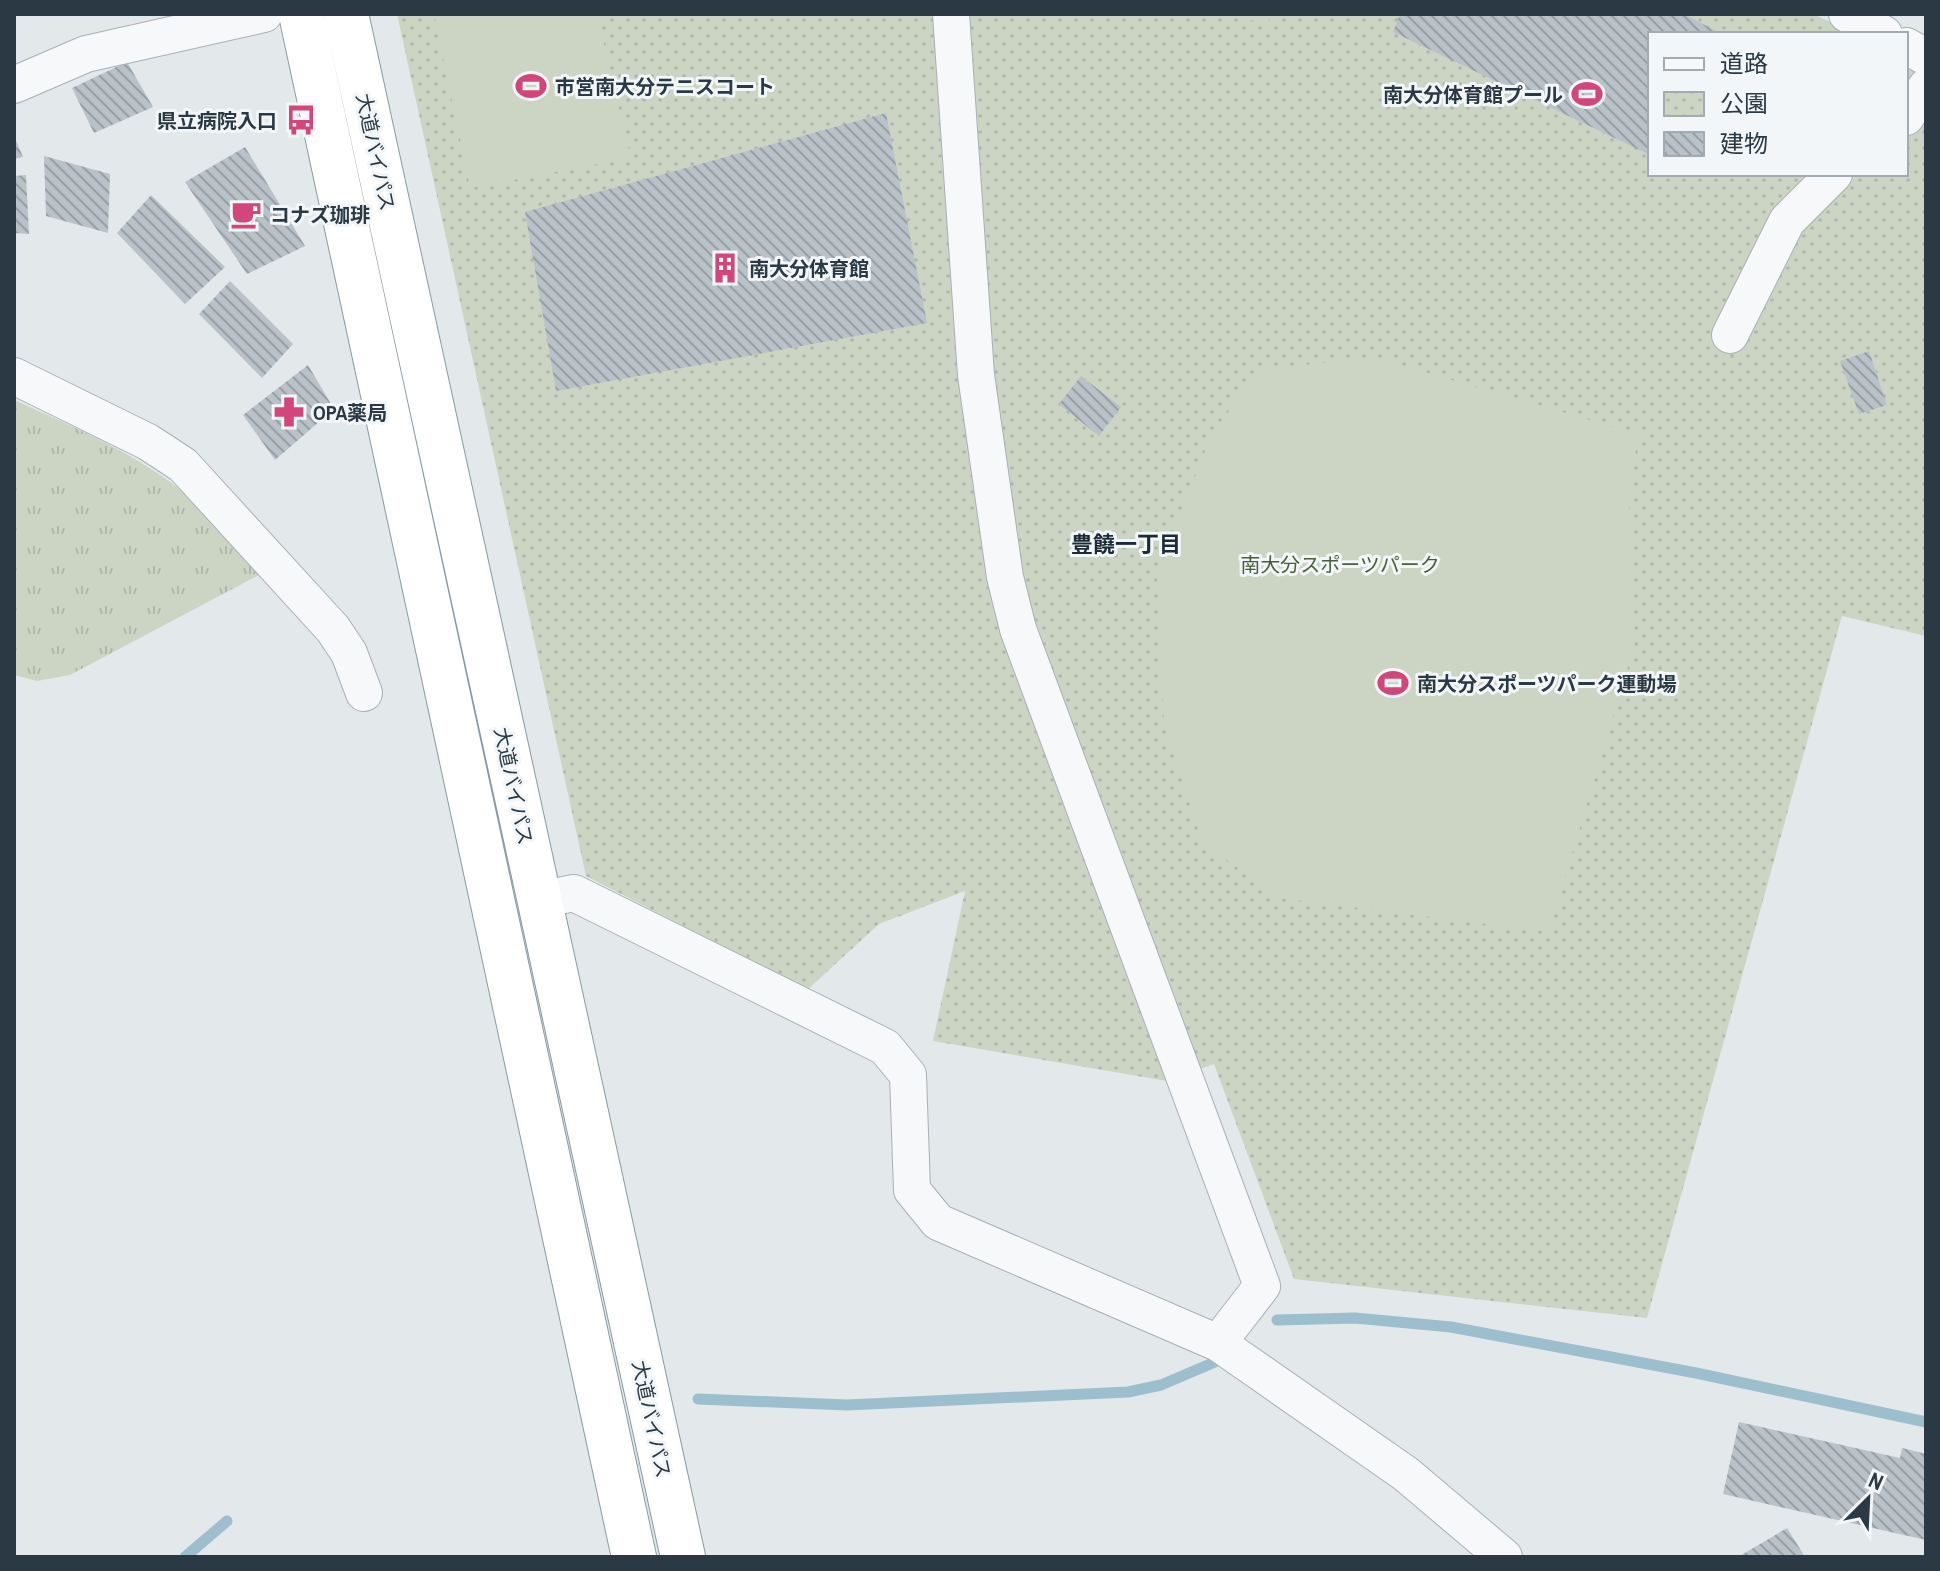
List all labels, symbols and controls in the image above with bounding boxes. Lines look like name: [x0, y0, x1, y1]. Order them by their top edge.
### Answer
legend: [1648, 32, 1908, 176]
text: 道路: [1720, 47, 1768, 79]
sports icon: 市営南大分テニスコート: [514, 69, 548, 103]
place label: 市営南大分テニスコート: [555, 73, 775, 100]
sports icon: 南大分体育館プール: [1570, 77, 1604, 111]
place label: 南大分体育館プール: [1383, 81, 1563, 108]
text: 公園: [1720, 87, 1768, 119]
street label: 大道バイパス: [350, 91, 402, 213]
bus stop icon: 県立病院入口: [284, 103, 318, 137]
place label: 県立病院入口: [157, 107, 277, 134]
text: 建物: [1720, 127, 1768, 159]
cafe icon: コナズ珈琲: [229, 197, 263, 231]
place label: コナズ珈琲: [270, 201, 370, 228]
building icon: 南大分体育館: [708, 251, 742, 285]
place label: 南大分体育館: [749, 255, 869, 282]
pharmacy icon: OPA薬局: [272, 395, 306, 429]
place label: OPA薬局: [313, 399, 387, 426]
district label: 豊饒一丁目: [1071, 529, 1181, 559]
park label: 南大分スポーツパーク: [1240, 551, 1440, 578]
sports icon: 南大分スポーツパーク運動場: [1376, 666, 1410, 700]
place label: 南大分スポーツパーク運動場: [1417, 670, 1677, 697]
street label: 大道バイパス: [488, 725, 540, 847]
street label: 大道バイパス: [626, 1358, 678, 1480]
north arrow: [1828, 1459, 1908, 1539]
text: N: [1864, 1464, 1888, 1497]

